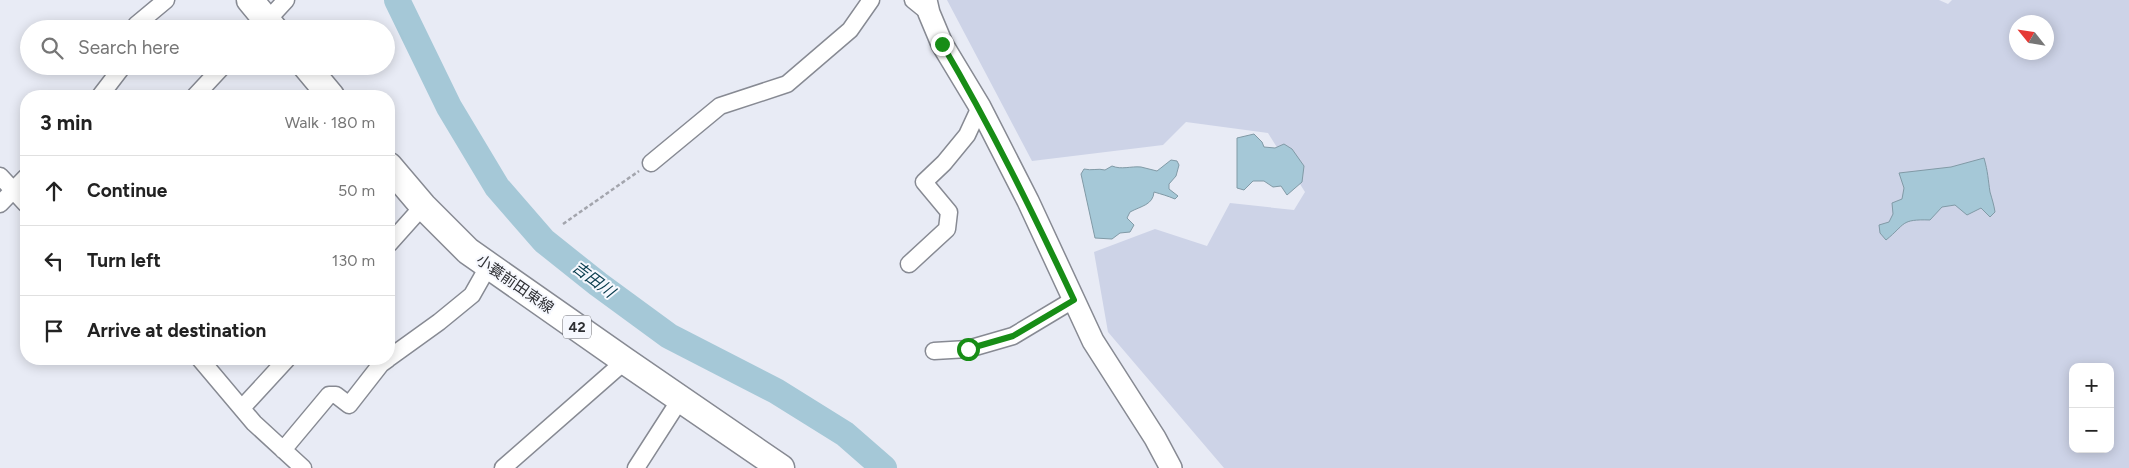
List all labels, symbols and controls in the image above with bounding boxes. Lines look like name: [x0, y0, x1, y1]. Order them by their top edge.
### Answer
north arrow: [2009, 15, 2054, 60]
search box: [20, 20, 395, 75]
route end: [931, 33, 954, 56]
icon: search: [38, 34, 66, 62]
text: Search here: [78, 36, 180, 59]
text: 3 min: [40, 110, 92, 135]
text: Walk · 180 m: [285, 113, 375, 132]
icon: ahead: [40, 177, 68, 205]
text: Continue: [87, 179, 167, 202]
text: 50 m: [338, 181, 375, 200]
icon: left: [40, 247, 68, 275]
text: Turn left: [87, 249, 161, 272]
text: 130 m: [332, 251, 375, 270]
street label: 小蓑前田東線: [473, 251, 557, 317]
water label: 吉田川: [569, 257, 620, 303]
road number: 42: [563, 316, 591, 338]
icon: arrive: [40, 317, 68, 345]
text: Arrive at destination: [87, 319, 266, 342]
route start: [957, 338, 980, 361]
map controls: [2069, 363, 2114, 453]
button: +: [2069, 363, 2114, 408]
button: −: [2069, 408, 2114, 453]

